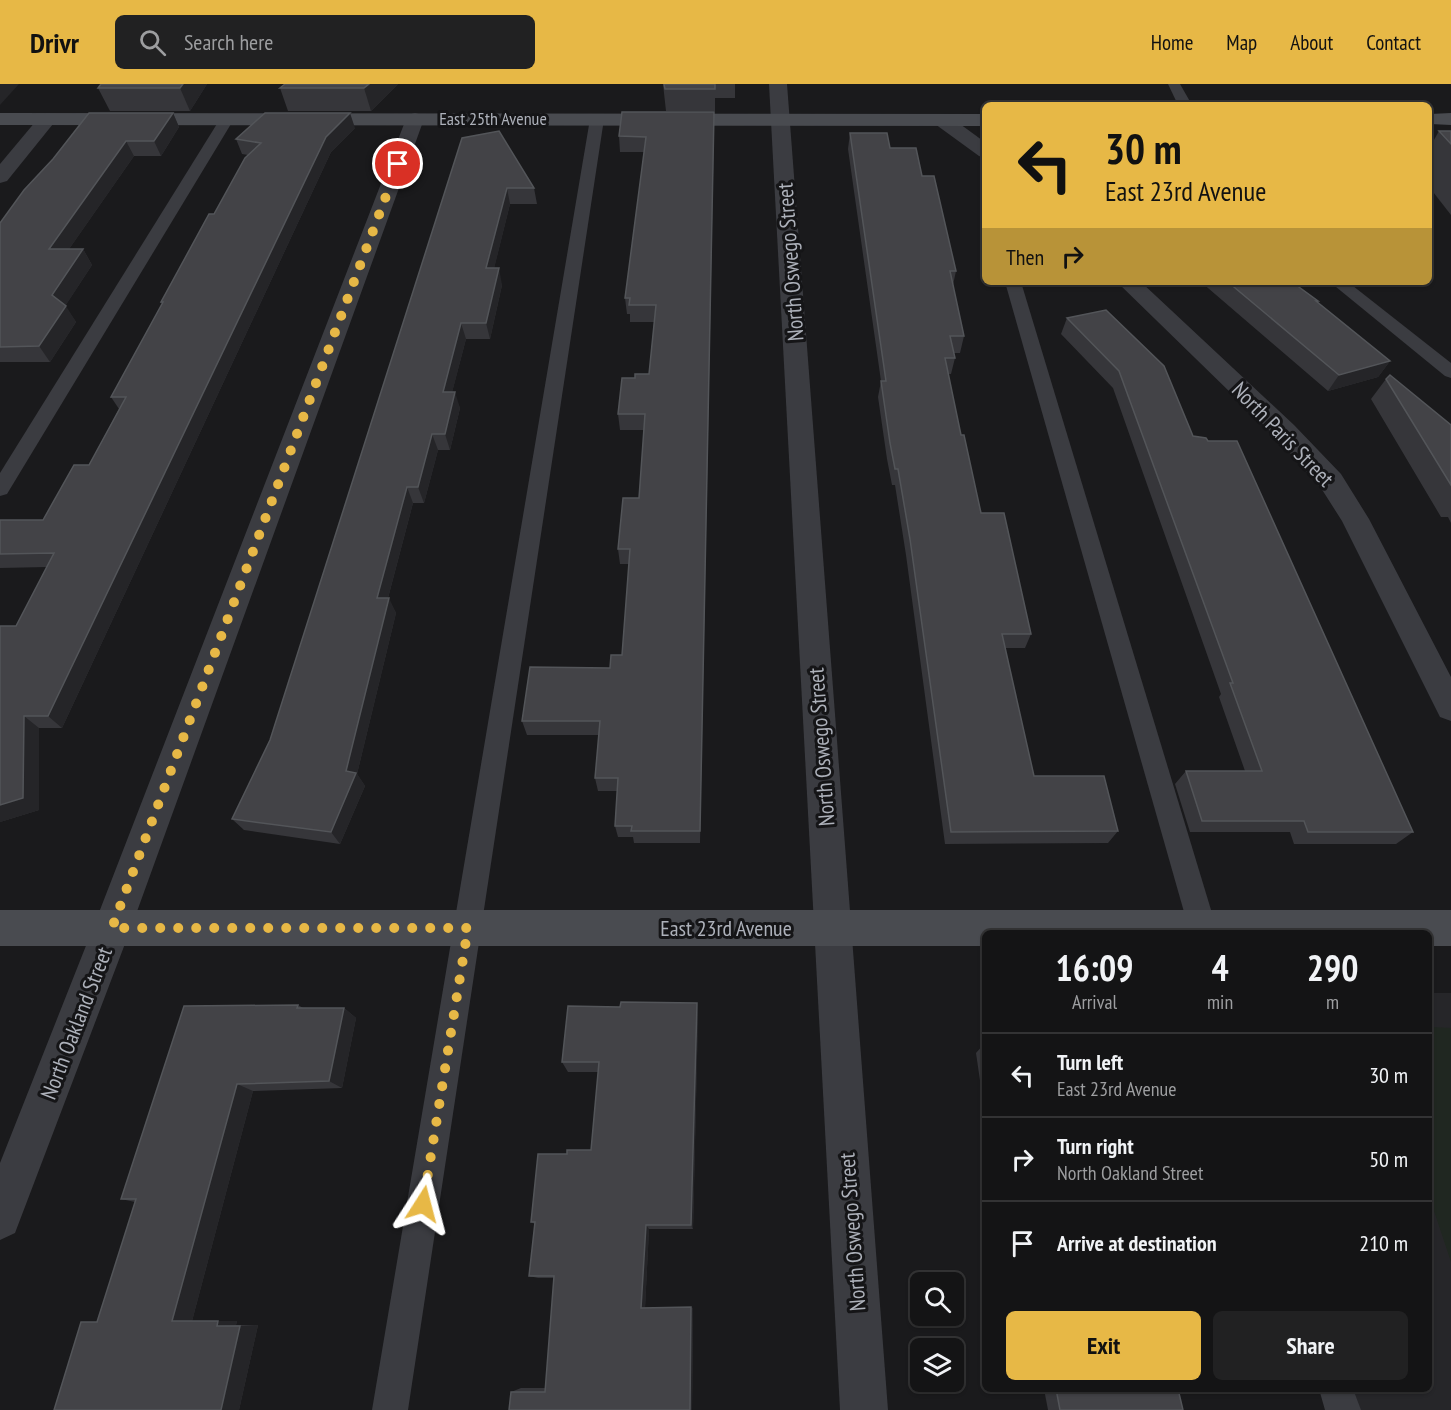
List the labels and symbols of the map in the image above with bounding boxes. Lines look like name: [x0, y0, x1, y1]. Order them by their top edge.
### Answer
street label: East 25th Avenue: [439, 107, 547, 130]
pin: [372, 138, 423, 189]
street label: North Oswego Street: [770, 182, 810, 342]
street label: North Paris Street: [1226, 376, 1340, 492]
street label: North Oswego Street: [801, 667, 841, 827]
street label: East 23rd Avenue: [660, 914, 792, 942]
street label: North Oakland Street: [34, 943, 118, 1103]
street label: North Oswego Street: [832, 1152, 872, 1312]
position arrow: [391, 1172, 455, 1236]

